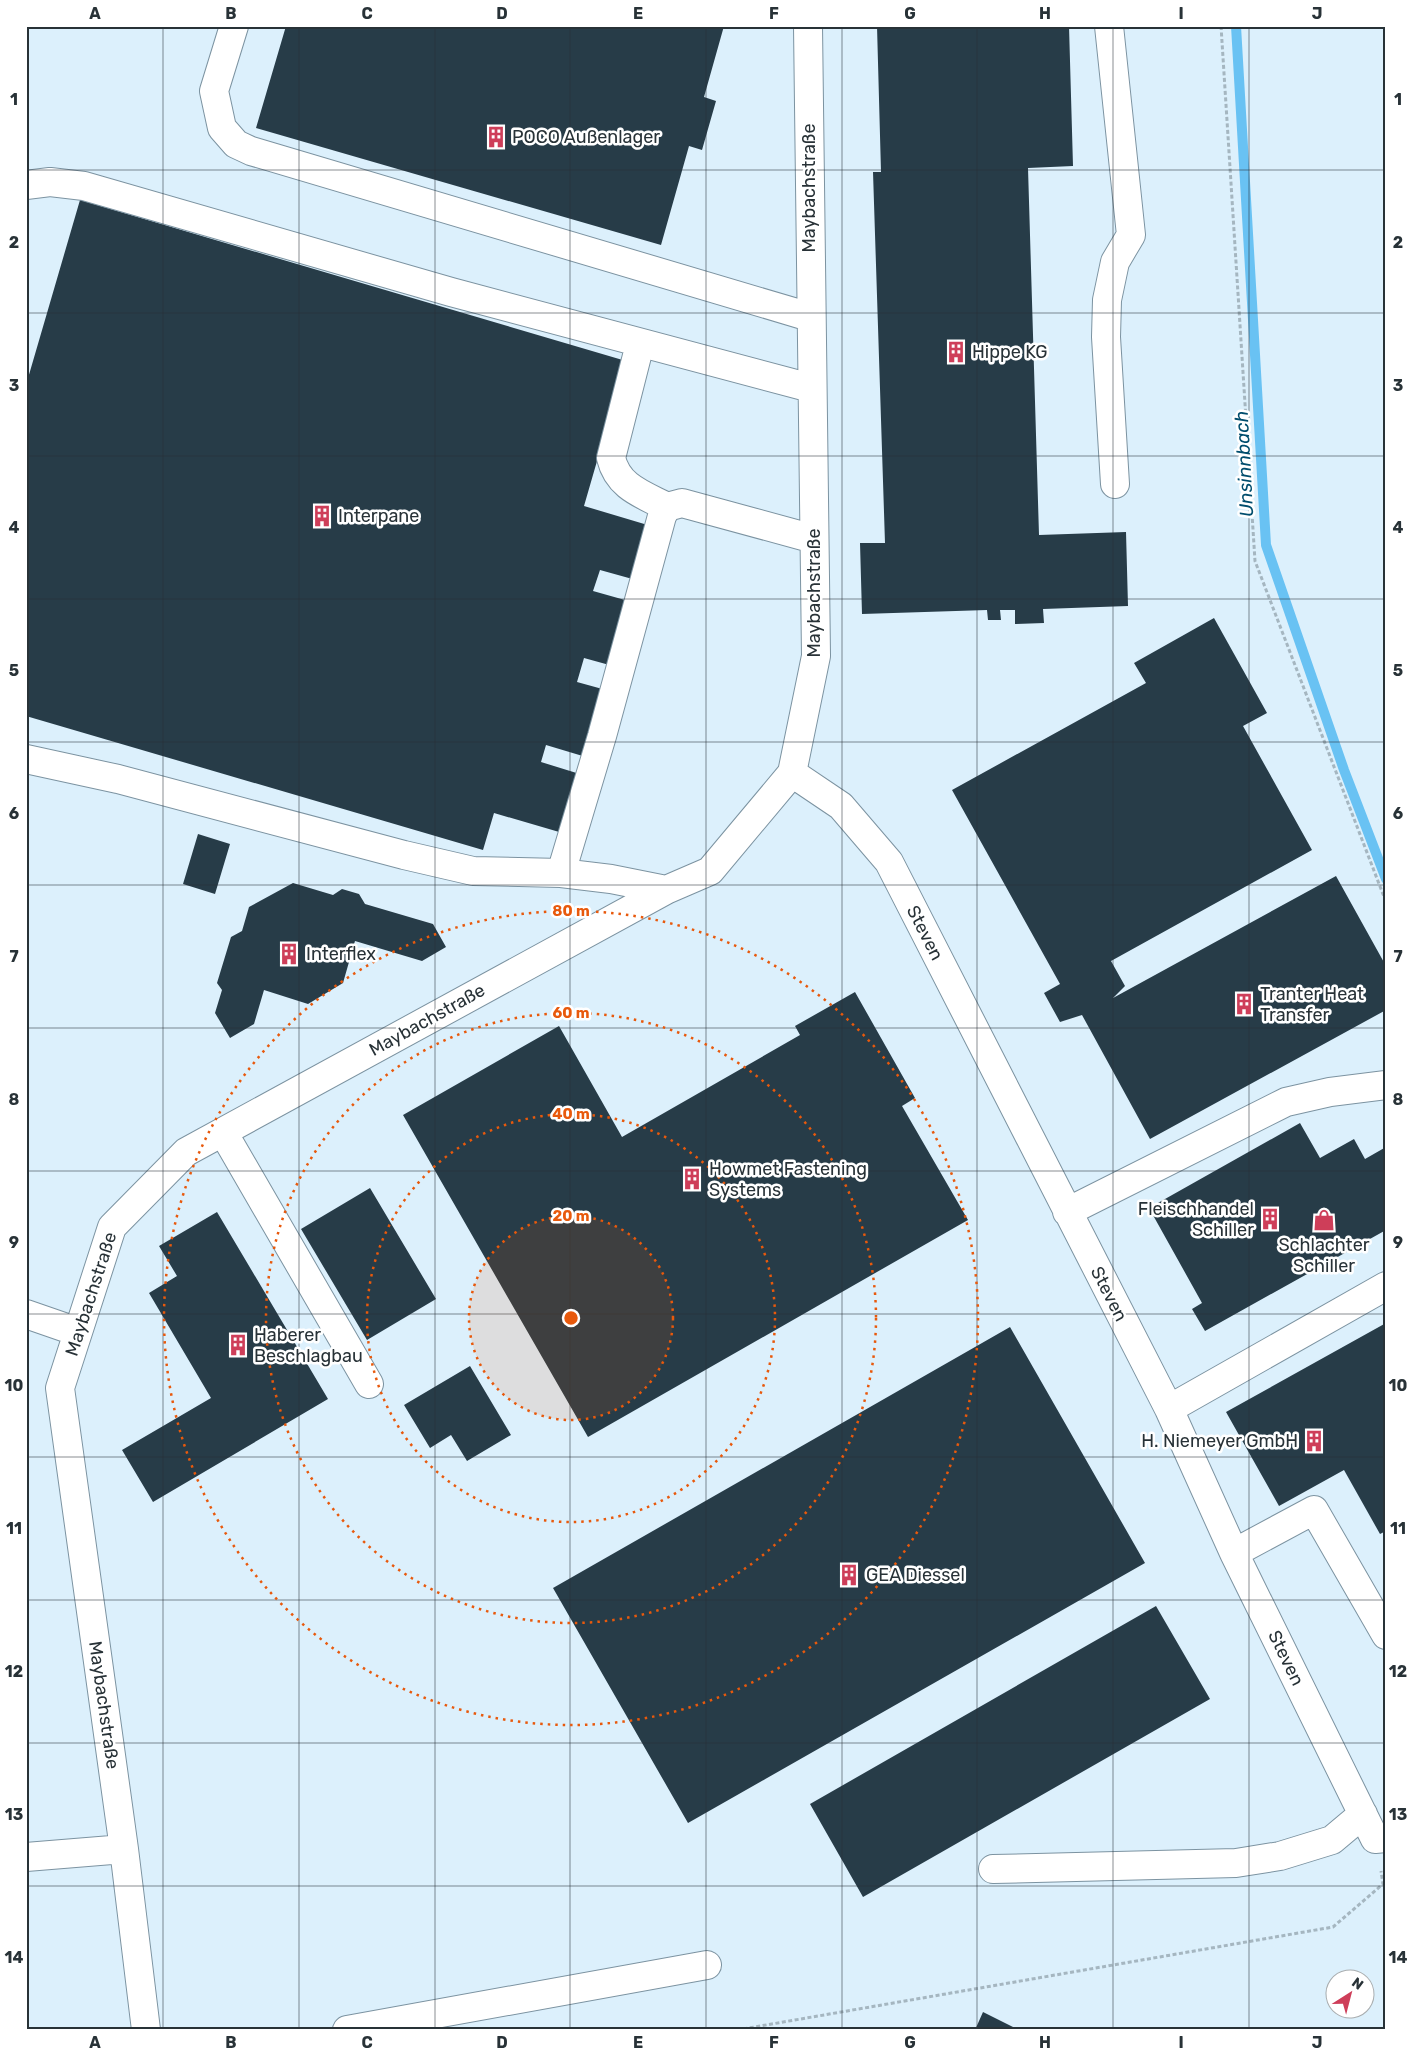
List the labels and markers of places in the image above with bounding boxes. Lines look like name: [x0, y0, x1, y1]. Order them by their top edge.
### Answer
building icon: POCO Außenlager: [483, 124, 509, 150]
place label: POCO Außenlager: [512, 126, 660, 148]
building icon: Hippe KG: [943, 339, 969, 365]
place label: Hippe KG: [972, 341, 1048, 363]
building icon: Interpane: [309, 503, 335, 529]
place label: Interpane: [338, 505, 419, 527]
building icon: Interflex: [276, 941, 302, 967]
place label: Interflex: [306, 943, 376, 965]
place label: Tranter Heat Transfer: [1260, 983, 1364, 1026]
building icon: Tranter Heat Transfer: [1231, 991, 1257, 1017]
place label: Howmet Fastening Systems: [709, 1158, 867, 1201]
building icon: Howmet Fastening Systems: [679, 1166, 705, 1192]
place label: Fleischhandel Schiller: [1138, 1198, 1254, 1241]
building icon: Fleischhandel Schiller: [1257, 1206, 1283, 1232]
shop icon: Schlachter Schiller: [1311, 1207, 1337, 1233]
place label: Schlachter Schiller: [1278, 1234, 1370, 1277]
centre of rings: [562, 1309, 580, 1327]
place label: Haberer Beschlagbau: [254, 1324, 363, 1367]
building icon: Haberer Beschlagbau: [225, 1332, 251, 1358]
building icon: H. Niemeyer GmbH: [1301, 1428, 1327, 1454]
place label: H. Niemeyer GmbH: [1141, 1430, 1298, 1452]
building icon: GEA Diessel: [836, 1562, 862, 1588]
place label: GEA Diessel: [866, 1564, 965, 1586]

